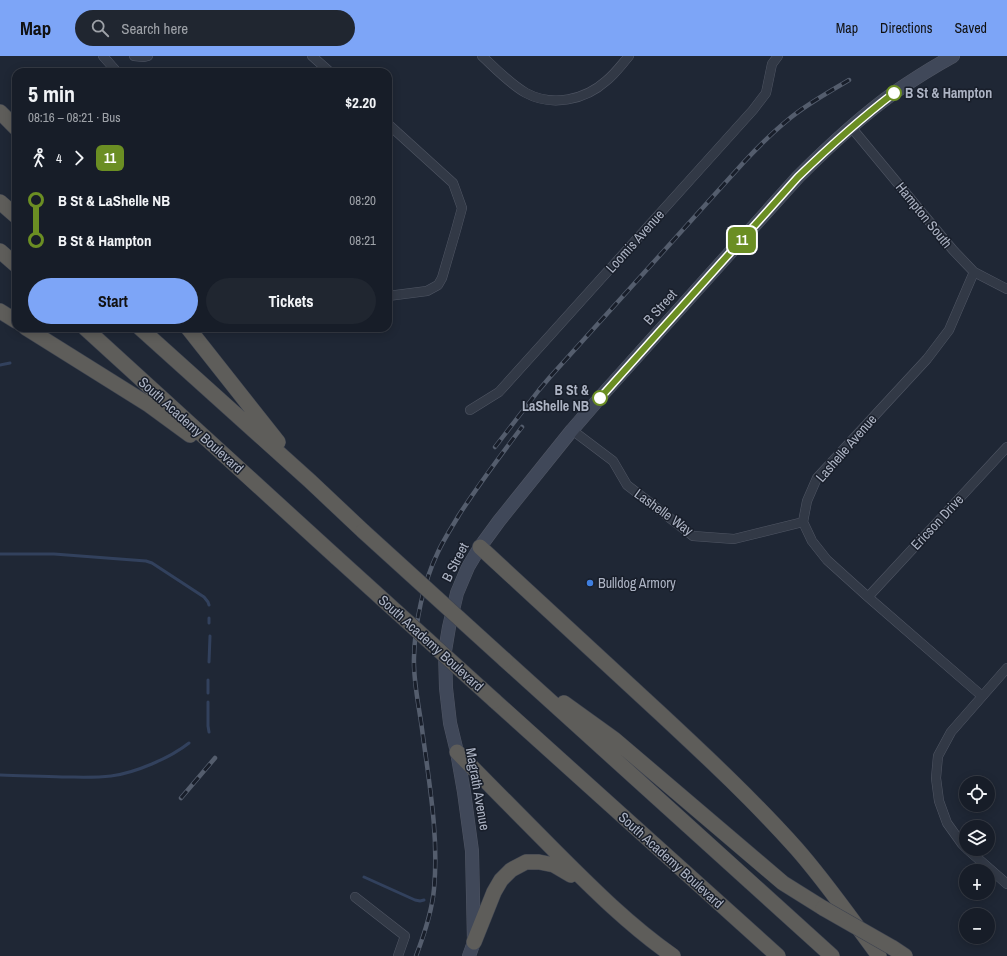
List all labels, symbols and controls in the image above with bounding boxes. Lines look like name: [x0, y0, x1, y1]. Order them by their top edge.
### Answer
search box: [75, 10, 355, 46]
text: Map: [20, 15, 51, 41]
icon: search: [89, 17, 111, 39]
text: Search here: [121, 18, 188, 39]
text: Map: [836, 19, 858, 37]
text: Directions: [880, 19, 932, 37]
text: Saved: [954, 19, 987, 37]
text: 5 min: [28, 79, 75, 109]
place label: B St & Hampton: [905, 84, 992, 102]
marker: B St & Hampton: [886, 85, 902, 101]
text: $2.20: [345, 92, 376, 113]
text: 08:16 – 08:21 · Bus: [28, 109, 120, 126]
icon: walk: [28, 147, 50, 169]
icon: forward: [68, 147, 90, 169]
text: 11: [104, 149, 116, 167]
text: 4: [56, 150, 62, 167]
street label: Hampton South: [892, 178, 956, 252]
text: B St & LaShelle NB: [58, 190, 170, 211]
text: 08:20: [349, 192, 376, 209]
street label: Loomis Avenue: [602, 206, 668, 276]
line badge: 11: [724, 227, 760, 253]
text: B St & Hampton: [58, 230, 152, 251]
text: 11: [736, 231, 748, 249]
text: 08:21: [349, 232, 376, 249]
button: Start: [28, 278, 198, 324]
button: Tickets: [206, 278, 376, 324]
street label: B Street: [639, 286, 681, 328]
street label: South Academy Boulevard: [135, 373, 247, 477]
place label: B St & LaShelle NB: [522, 381, 590, 415]
marker: B St & LaShelle NB: [592, 390, 608, 406]
street label: Lashelle Avenue: [812, 410, 880, 486]
street label: Lashelle Way: [631, 485, 697, 540]
street label: Ericson Drive: [907, 490, 967, 554]
street label: B Street: [438, 539, 472, 585]
place label: Bulldog Armory: [598, 574, 676, 592]
marker: Bulldog Armory: [585, 578, 595, 588]
street label: South Academy Boulevard: [375, 591, 487, 695]
street label: Magrath Avenue: [462, 746, 494, 832]
map controls: [959, 776, 995, 944]
button: locate: [959, 776, 995, 812]
street label: South Academy Boulevard: [615, 808, 727, 912]
button: layers: [959, 820, 995, 856]
button: +: [959, 864, 995, 900]
button: −: [959, 908, 995, 944]

